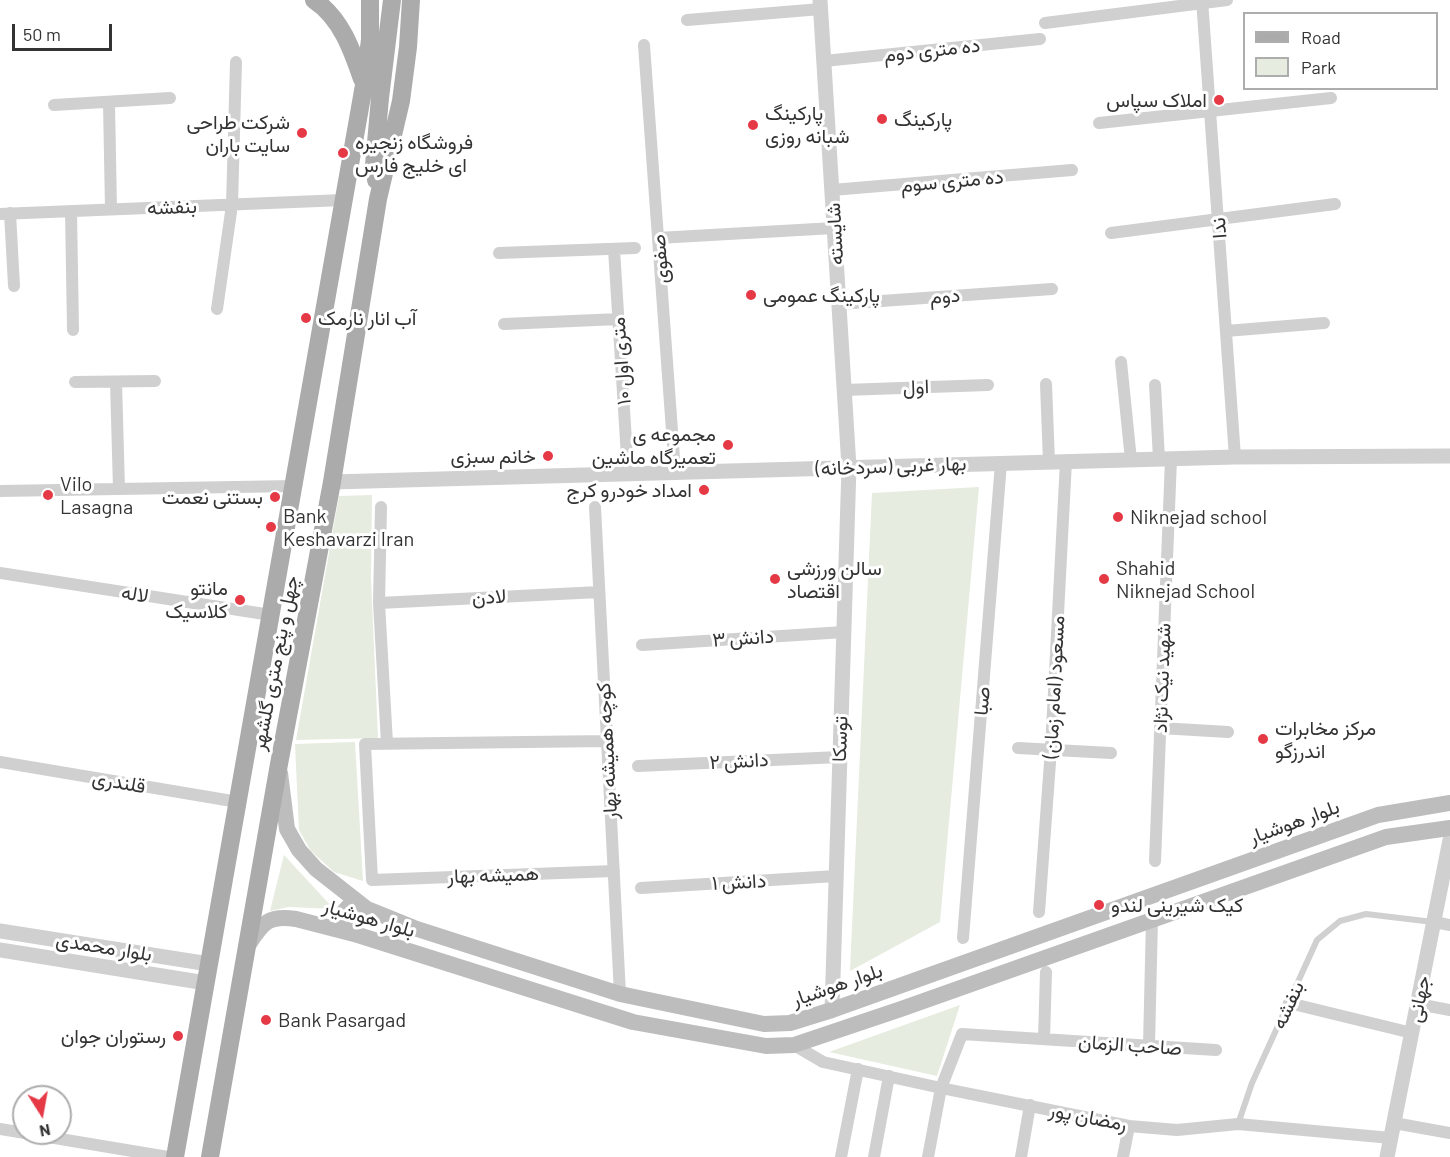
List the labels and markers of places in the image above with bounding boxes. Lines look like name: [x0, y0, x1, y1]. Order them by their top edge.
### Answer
place label: املاک سپاس: [1106, 88, 1207, 112]
marker: املاک سپاس: [1212, 93, 1226, 107]
place label: پارکینگ شبانه روزی: [765, 101, 849, 148]
place label: پارکینگ: [894, 107, 952, 131]
place label: شرکت طراحی سایت باران: [186, 110, 290, 157]
marker: پارکینگ: [875, 112, 889, 126]
marker: پارکینگ شبانه روزی: [746, 118, 760, 132]
marker: شرکت طراحی سایت باران: [295, 126, 309, 140]
place label: فروشگاه زنجیره ای خلیج فارس: [355, 130, 473, 177]
marker: فروشگاه زنجیره ای خلیج فارس: [336, 146, 350, 160]
place label: پارکینگ عمومی: [763, 283, 880, 307]
marker: پارکینگ عمومی: [744, 288, 758, 302]
place label: آب انار نارمک: [318, 306, 416, 330]
marker: آب انار نارمک: [299, 311, 313, 325]
place label: مجموعه ی تعمیرگاه ماشین: [592, 422, 716, 469]
marker: مجموعه ی تعمیرگاه ماشین: [721, 438, 735, 452]
place label: خانم سبزی: [450, 444, 536, 468]
marker: خانم سبزی: [541, 449, 555, 463]
place label: Vilo Lasagna: [60, 472, 133, 519]
place label: امداد خودرو کرج: [567, 478, 692, 502]
marker: امداد خودرو کرج: [697, 483, 711, 497]
place label: بستنی نعمت: [162, 485, 263, 509]
marker: Vilo Lasagna: [41, 488, 55, 502]
marker: بستنی نعمت: [268, 490, 282, 504]
place label: Bank Keshavarzi Iran: [283, 504, 414, 551]
place label: Niknejad school: [1130, 505, 1267, 529]
marker: Niknejad school: [1111, 510, 1125, 524]
marker: Bank Keshavarzi Iran: [264, 520, 278, 534]
place label: سالن ورزشی اقتصاد: [787, 556, 882, 603]
place label: Shahid Niknejad School: [1116, 556, 1255, 603]
marker: سالن ورزشی اقتصاد: [768, 572, 782, 586]
marker: Shahid Niknejad School: [1097, 572, 1111, 586]
place label: مانتو کلاسیک: [165, 576, 228, 623]
marker: مانتو کلاسیک: [233, 593, 247, 607]
place label: مرکز مخابرات اندرزگو: [1275, 716, 1376, 763]
marker: مرکز مخابرات اندرزگو: [1256, 732, 1270, 746]
place label: کیک شیرینی لندو: [1111, 893, 1243, 917]
marker: کیک شیرینی لندو: [1092, 898, 1106, 912]
place label: Bank Pasargad: [278, 1008, 406, 1032]
marker: Bank Pasargad: [259, 1013, 273, 1027]
place label: رستوران جوان: [61, 1024, 166, 1048]
marker: رستوران جوان: [171, 1029, 185, 1043]

